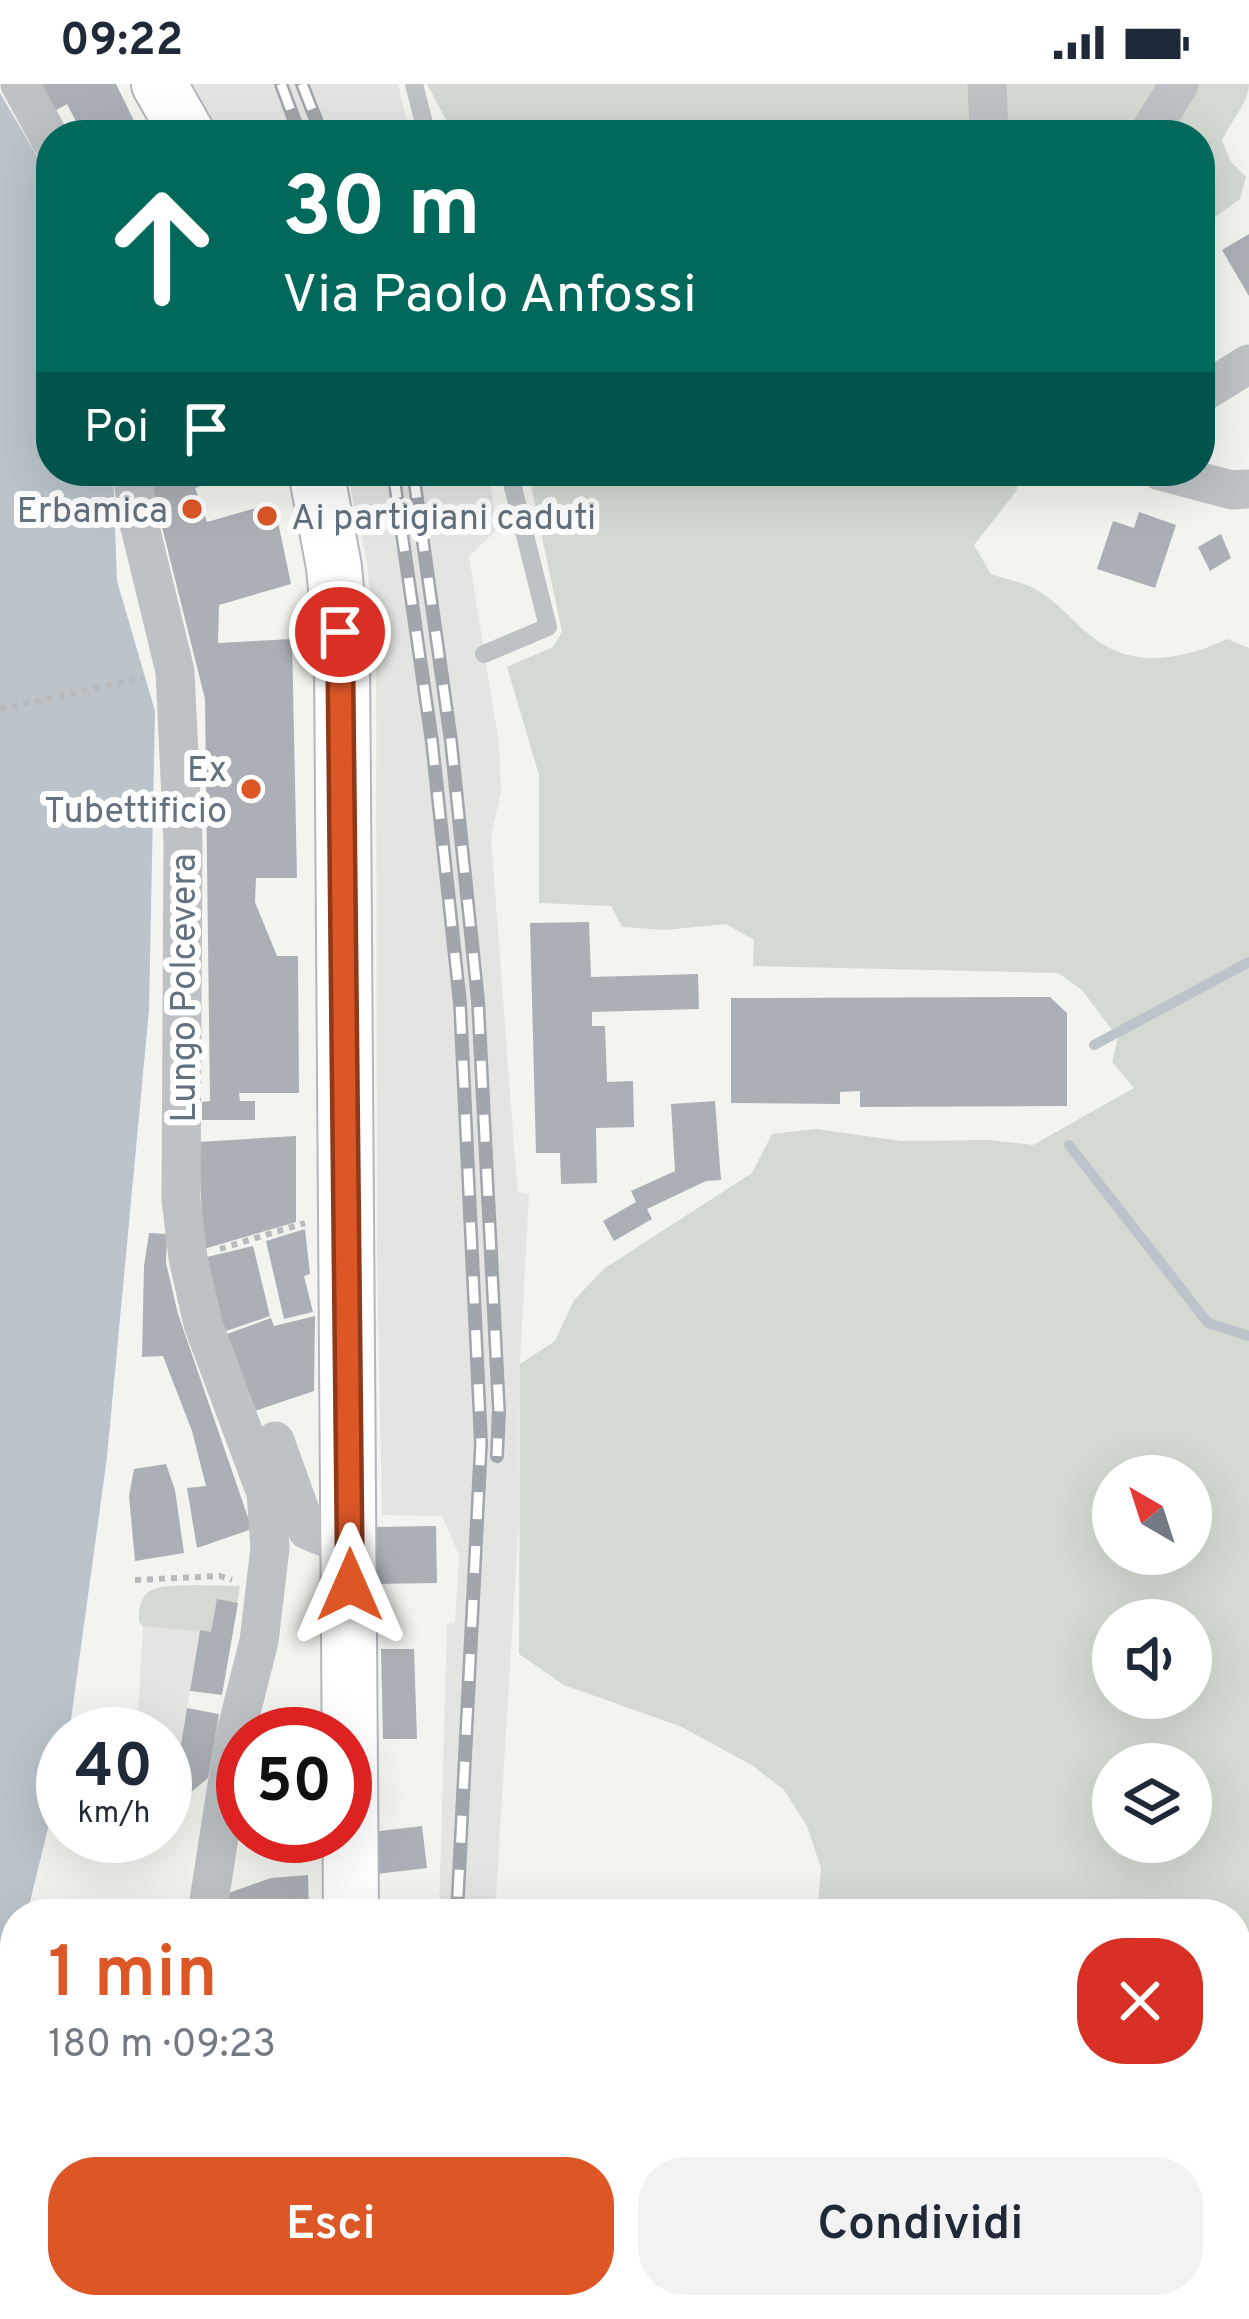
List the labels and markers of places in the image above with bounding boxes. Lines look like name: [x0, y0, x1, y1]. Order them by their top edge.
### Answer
place label: Erbamica: [16, 490, 168, 536]
marker: Erbamica: [179, 496, 205, 522]
place label: Ai partigiani caduti: [291, 497, 596, 543]
marker: Ai partigiani caduti: [254, 503, 280, 529]
pin: [289, 581, 391, 683]
place label: Ex Tubettificio: [44, 749, 227, 836]
marker: Ex Tubettificio: [238, 776, 264, 802]

